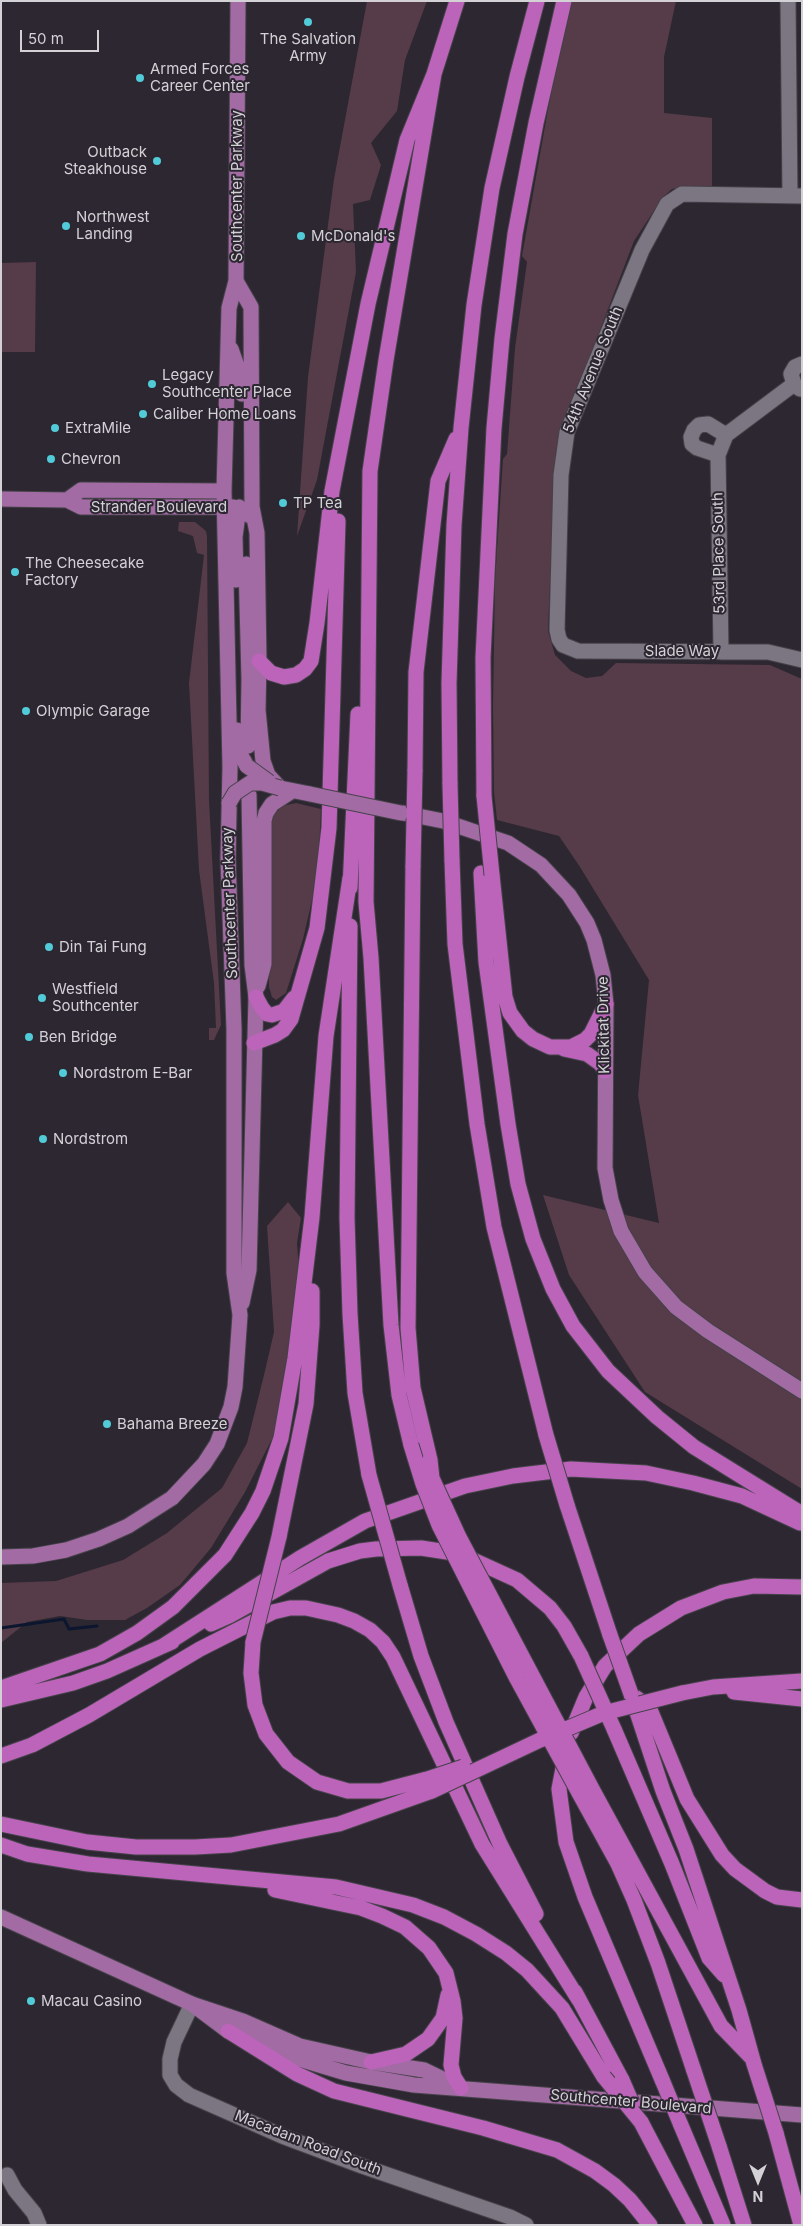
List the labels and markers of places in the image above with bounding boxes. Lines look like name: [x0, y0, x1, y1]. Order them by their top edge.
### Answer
marker: The Salvation Army: [302, 16, 314, 28]
place label: The Salvation Army: [260, 30, 356, 65]
place label: Armed Forces Career Center: [150, 60, 250, 95]
marker: Armed Forces Career Center: [134, 72, 146, 84]
place label: Outback Steakhouse: [64, 143, 147, 178]
marker: Outback Steakhouse: [151, 155, 163, 167]
place label: Northwest Landing: [76, 208, 150, 243]
marker: Northwest Landing: [60, 220, 72, 232]
place label: McDonald's: [311, 227, 395, 245]
marker: McDonald's: [295, 230, 307, 242]
place label: Legacy Southcenter Place: [162, 366, 292, 401]
marker: Legacy Southcenter Place: [146, 378, 158, 390]
place label: Caliber Home Loans: [153, 405, 297, 423]
marker: Caliber Home Loans: [137, 408, 149, 420]
place label: ExtraMile: [65, 419, 131, 437]
marker: ExtraMile: [49, 422, 61, 434]
place label: Chevron: [61, 450, 121, 468]
marker: Chevron: [45, 453, 57, 465]
place label: TP Tea: [293, 494, 342, 512]
marker: TP Tea: [277, 497, 289, 509]
place label: The Cheesecake Factory: [25, 554, 144, 589]
marker: The Cheesecake Factory: [9, 566, 21, 578]
place label: Olympic Garage: [36, 702, 150, 720]
marker: Olympic Garage: [20, 705, 32, 717]
place label: Din Tai Fung: [59, 938, 147, 956]
marker: Din Tai Fung: [43, 941, 55, 953]
place label: Westfield Southcenter: [52, 980, 139, 1015]
marker: Westfield Southcenter: [36, 992, 48, 1004]
place label: Ben Bridge: [39, 1028, 117, 1046]
marker: Ben Bridge: [23, 1031, 35, 1043]
place label: Nordstrom E-Bar: [73, 1064, 192, 1082]
marker: Nordstrom E-Bar: [57, 1067, 69, 1079]
place label: Nordstrom: [53, 1130, 128, 1148]
marker: Nordstrom: [37, 1133, 49, 1145]
place label: Bahama Breeze: [117, 1415, 228, 1433]
marker: Bahama Breeze: [101, 1418, 113, 1430]
place label: Macau Casino: [41, 1992, 142, 2010]
marker: Macau Casino: [25, 1995, 37, 2007]

